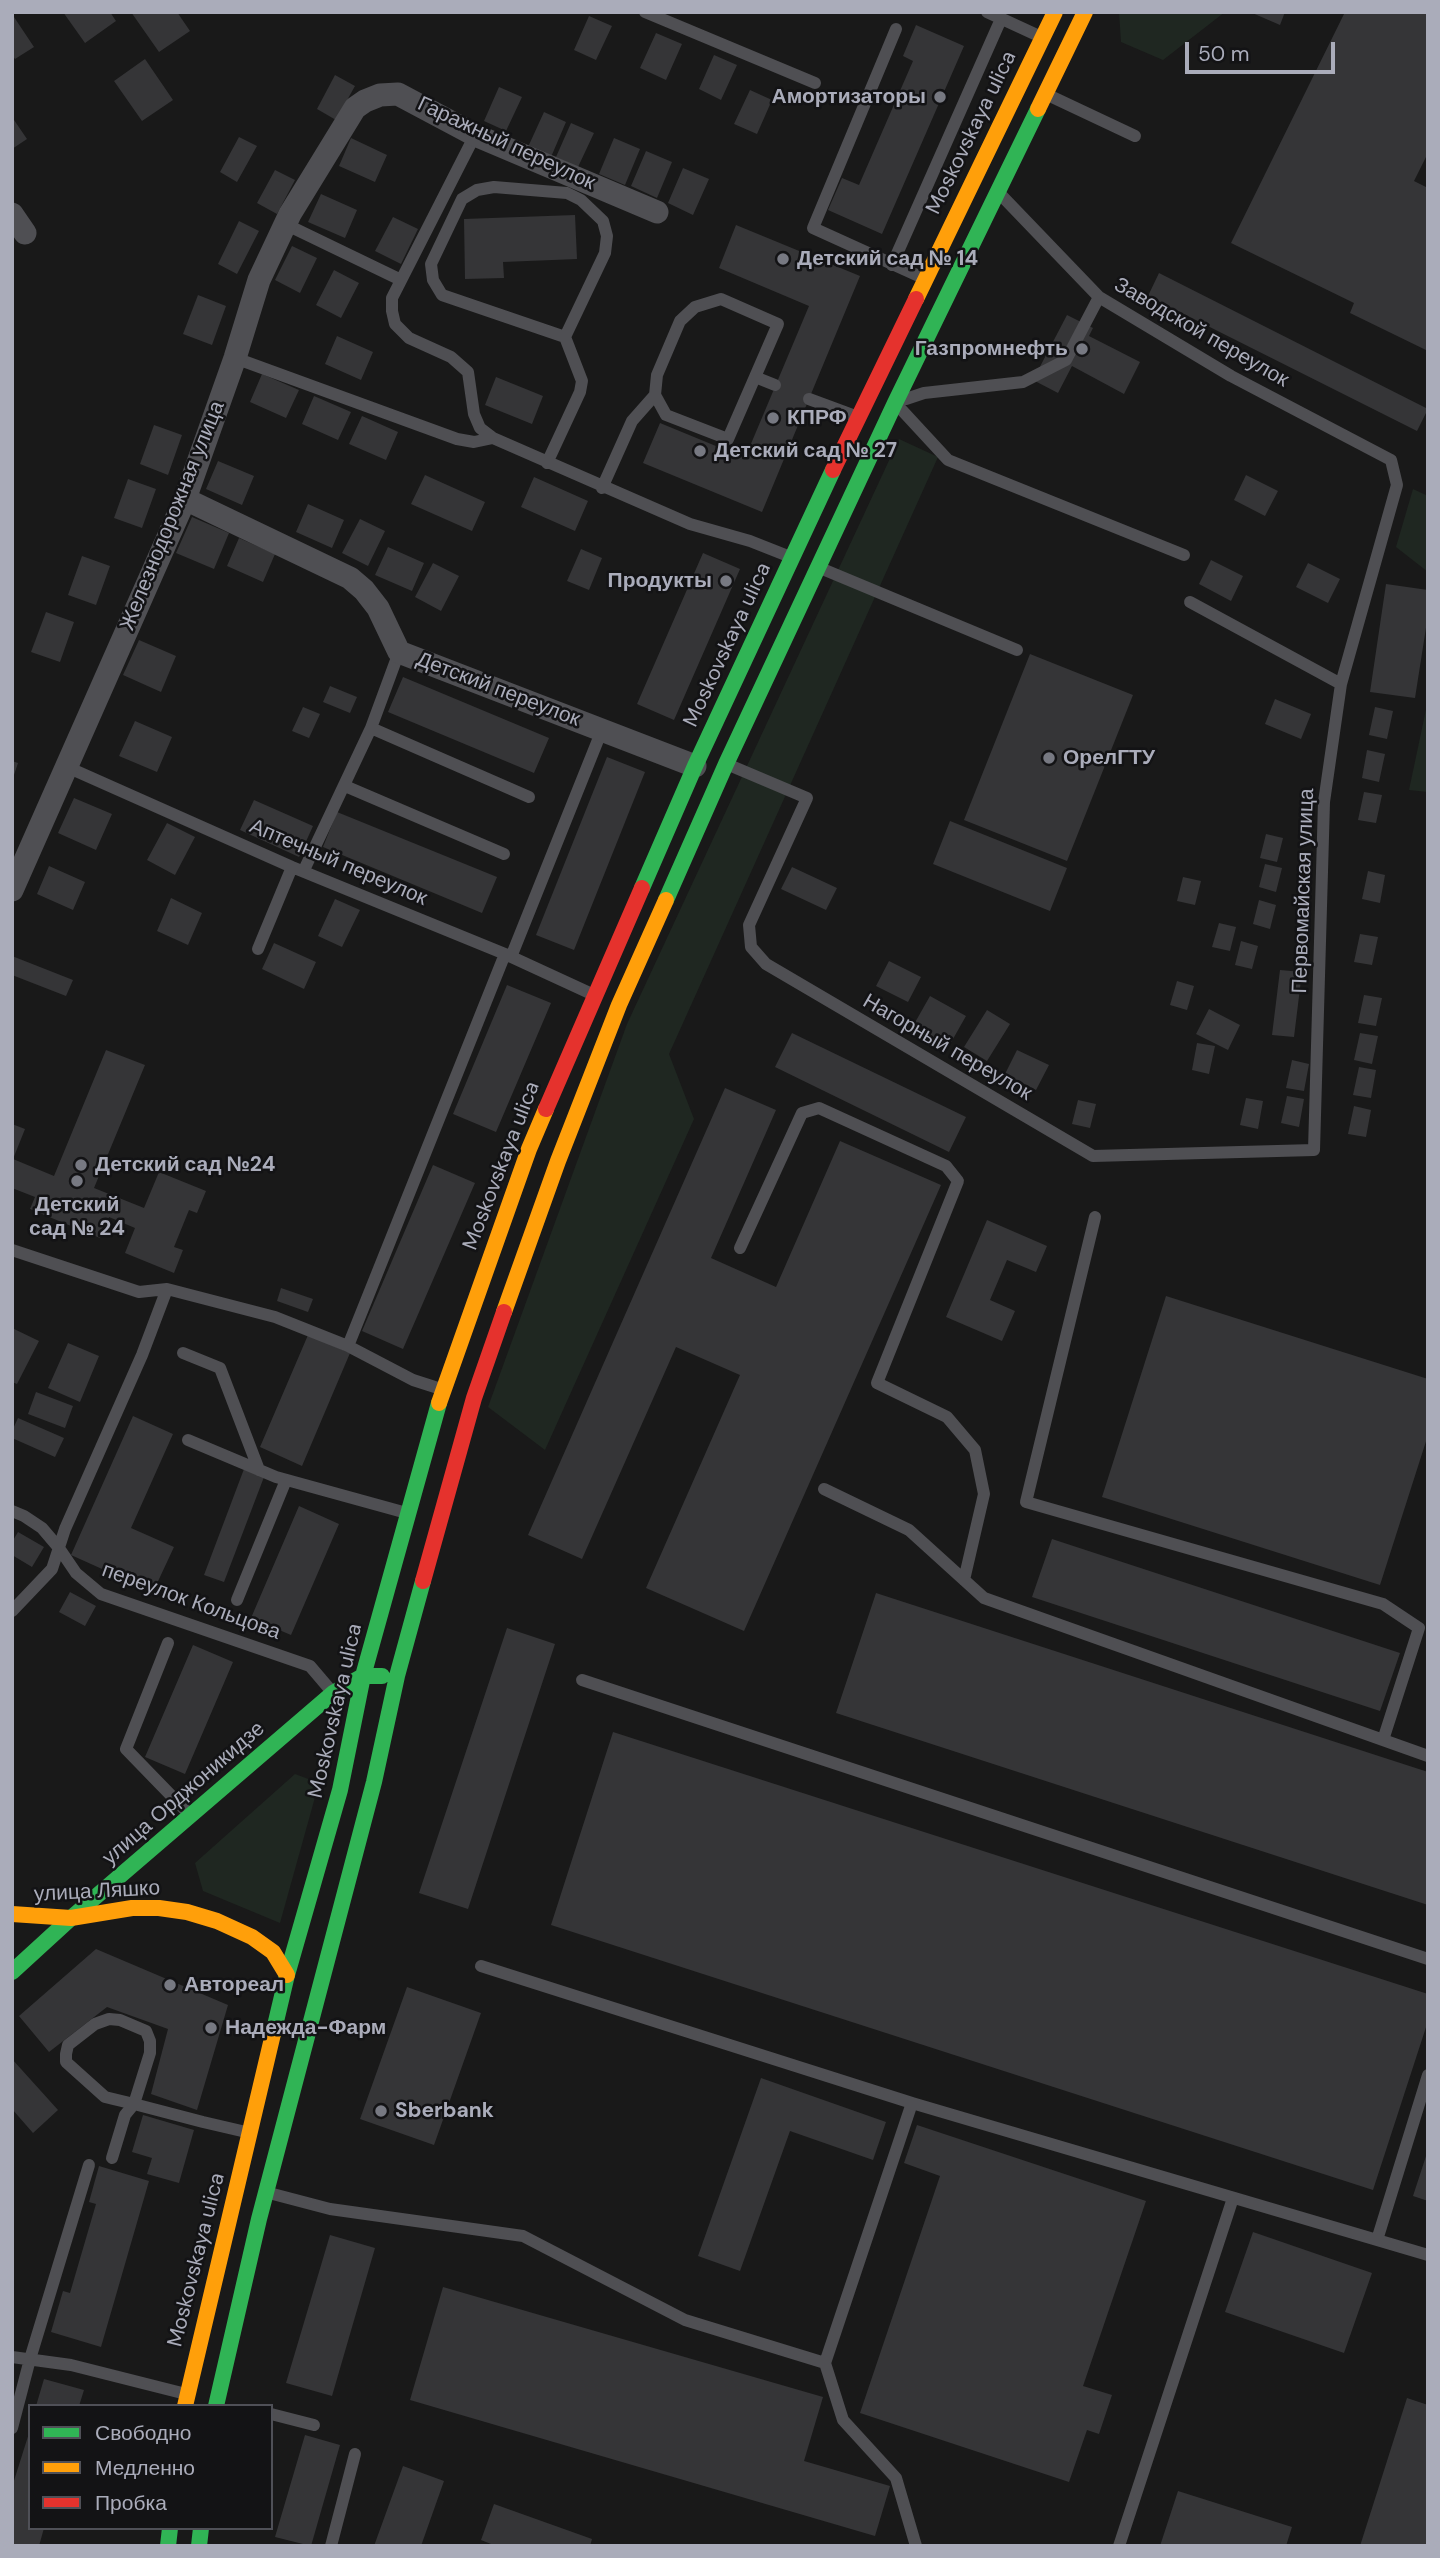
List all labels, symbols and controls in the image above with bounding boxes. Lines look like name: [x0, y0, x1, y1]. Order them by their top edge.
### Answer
scale bar: [1188, 28, 1338, 72]
text: 50 m: [1198, 40, 1249, 68]
street label: Moskovskaya ulica: [922, 47, 1022, 219]
place label: Амортизаторы: [772, 84, 926, 110]
marker: Амортизаторы: [932, 89, 948, 105]
street label: Гаражный переулок: [413, 92, 599, 196]
place label: Детский сад № 14: [797, 246, 978, 272]
marker: Детский сад № 14: [775, 251, 791, 267]
street label: Заводской переулок: [1109, 273, 1293, 393]
place label: Газпромнефть: [915, 336, 1068, 362]
marker: Газпромнефть: [1074, 341, 1090, 357]
street label: Железнодорожная улица: [115, 398, 231, 634]
place label: КПРФ: [787, 405, 847, 431]
marker: КПРФ: [765, 410, 781, 426]
place label: Детский сад № 27: [714, 438, 897, 464]
marker: Детский сад № 27: [692, 443, 708, 459]
street label: Moskovskaya ulica: [679, 559, 777, 731]
place label: Продукты: [608, 568, 712, 594]
marker: Продукты: [718, 573, 734, 589]
street label: Детский переулок: [413, 647, 583, 733]
place label: ОрелГТУ: [1063, 745, 1155, 771]
marker: ОрелГТУ: [1041, 750, 1057, 766]
street label: Первомайская улица: [1288, 788, 1320, 994]
street label: Аптечный переулок: [246, 814, 430, 912]
street label: Нагорный переулок: [858, 989, 1036, 1107]
street label: Moskovskaya ulica: [458, 1078, 546, 1254]
place label: Детский сад №24: [95, 1152, 275, 1178]
marker: Детский сад №24: [73, 1157, 89, 1173]
marker: Детский сад № 24: [69, 1173, 85, 1189]
place label: Детский сад № 24: [29, 1192, 125, 1242]
street label: переулок Кольцова: [98, 1558, 284, 1646]
street label: Moskovskaya ulica: [304, 1621, 368, 1801]
street label: улица Орджоникидзе: [98, 1717, 270, 1871]
street label: улица Ляшко: [33, 1876, 161, 1908]
place label: Автореал: [184, 1972, 284, 1998]
marker: Автореал: [162, 1977, 178, 1993]
place label: Надежда-Фарм: [225, 2015, 386, 2041]
marker: Надежда-Фарм: [203, 2020, 219, 2036]
place label: Sberbank: [395, 2098, 494, 2124]
marker: Sberbank: [373, 2103, 389, 2119]
street label: Moskovskaya ulica: [163, 2170, 231, 2350]
legend: [28, 2404, 273, 2530]
text: Свободно: [95, 2419, 192, 2447]
text: Медленно: [95, 2454, 195, 2482]
text: Пробка: [95, 2489, 167, 2517]

